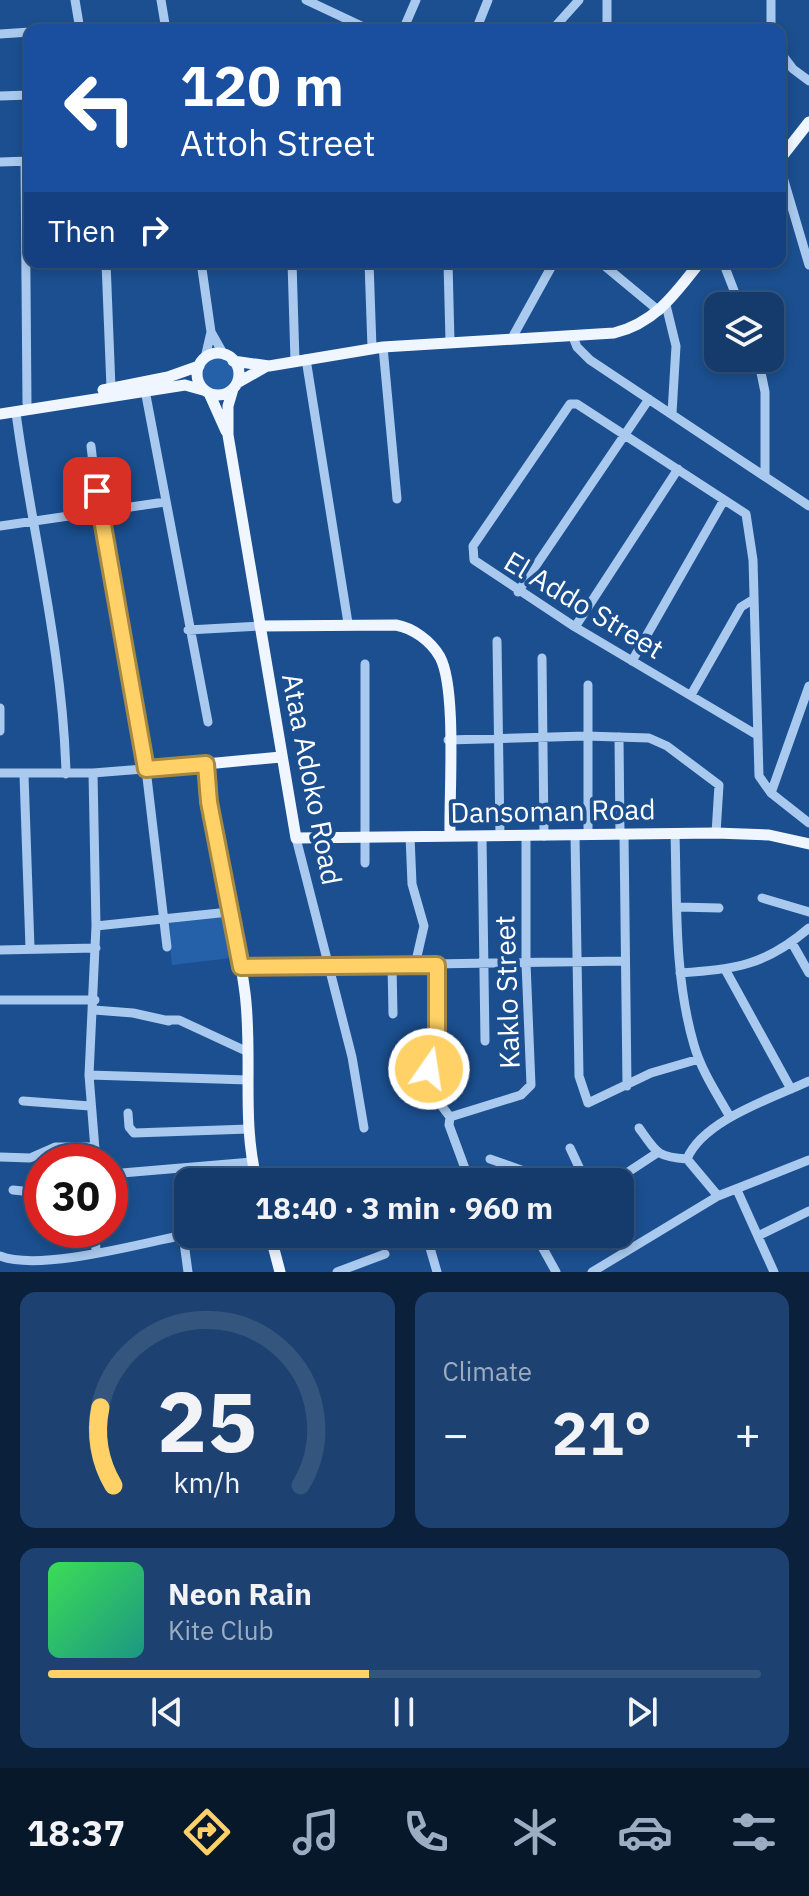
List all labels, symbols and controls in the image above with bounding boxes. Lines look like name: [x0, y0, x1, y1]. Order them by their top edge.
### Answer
text: 120 m: [180, 49, 344, 121]
icon: left: [48, 56, 152, 160]
text: Attoh Street: [180, 119, 376, 166]
icon: right: [132, 208, 176, 252]
text: Then: [48, 211, 116, 250]
map controls: [704, 292, 784, 372]
button: layers: [704, 292, 784, 372]
pin: [63, 457, 131, 525]
icon: arrive: [75, 469, 119, 513]
street label: El Addo Street: [498, 542, 671, 667]
street label: Ataa Adoko Road: [274, 670, 351, 888]
street label: Dansoman Road: [450, 790, 656, 831]
street label: Kaklo Street: [485, 915, 528, 1069]
position arrow: [387, 1027, 471, 1111]
speed limit sign: 30: [24, 1144, 128, 1248]
text: 18:40 · 3 min · 960 m: [255, 1188, 553, 1227]
text: Climate: [443, 1354, 532, 1388]
text: 25: [157, 1367, 257, 1475]
text: 21°: [552, 1393, 652, 1472]
text: −: [443, 1405, 469, 1462]
text: +: [735, 1405, 761, 1462]
text: km/h: [174, 1464, 241, 1501]
text: Neon Rain: [168, 1574, 312, 1613]
text: Kite Club: [168, 1613, 273, 1647]
icon: previous: [145, 1690, 189, 1734]
icon: pause: [382, 1690, 426, 1734]
icon: next: [620, 1690, 664, 1734]
icon: directions: [179, 1804, 235, 1860]
icon: music: [288, 1804, 344, 1860]
icon: phone: [398, 1804, 454, 1860]
icon: climate: [507, 1804, 563, 1860]
icon: car: [617, 1804, 673, 1860]
icon: filters: [726, 1804, 782, 1860]
text: 18:37: [27, 1809, 125, 1856]

